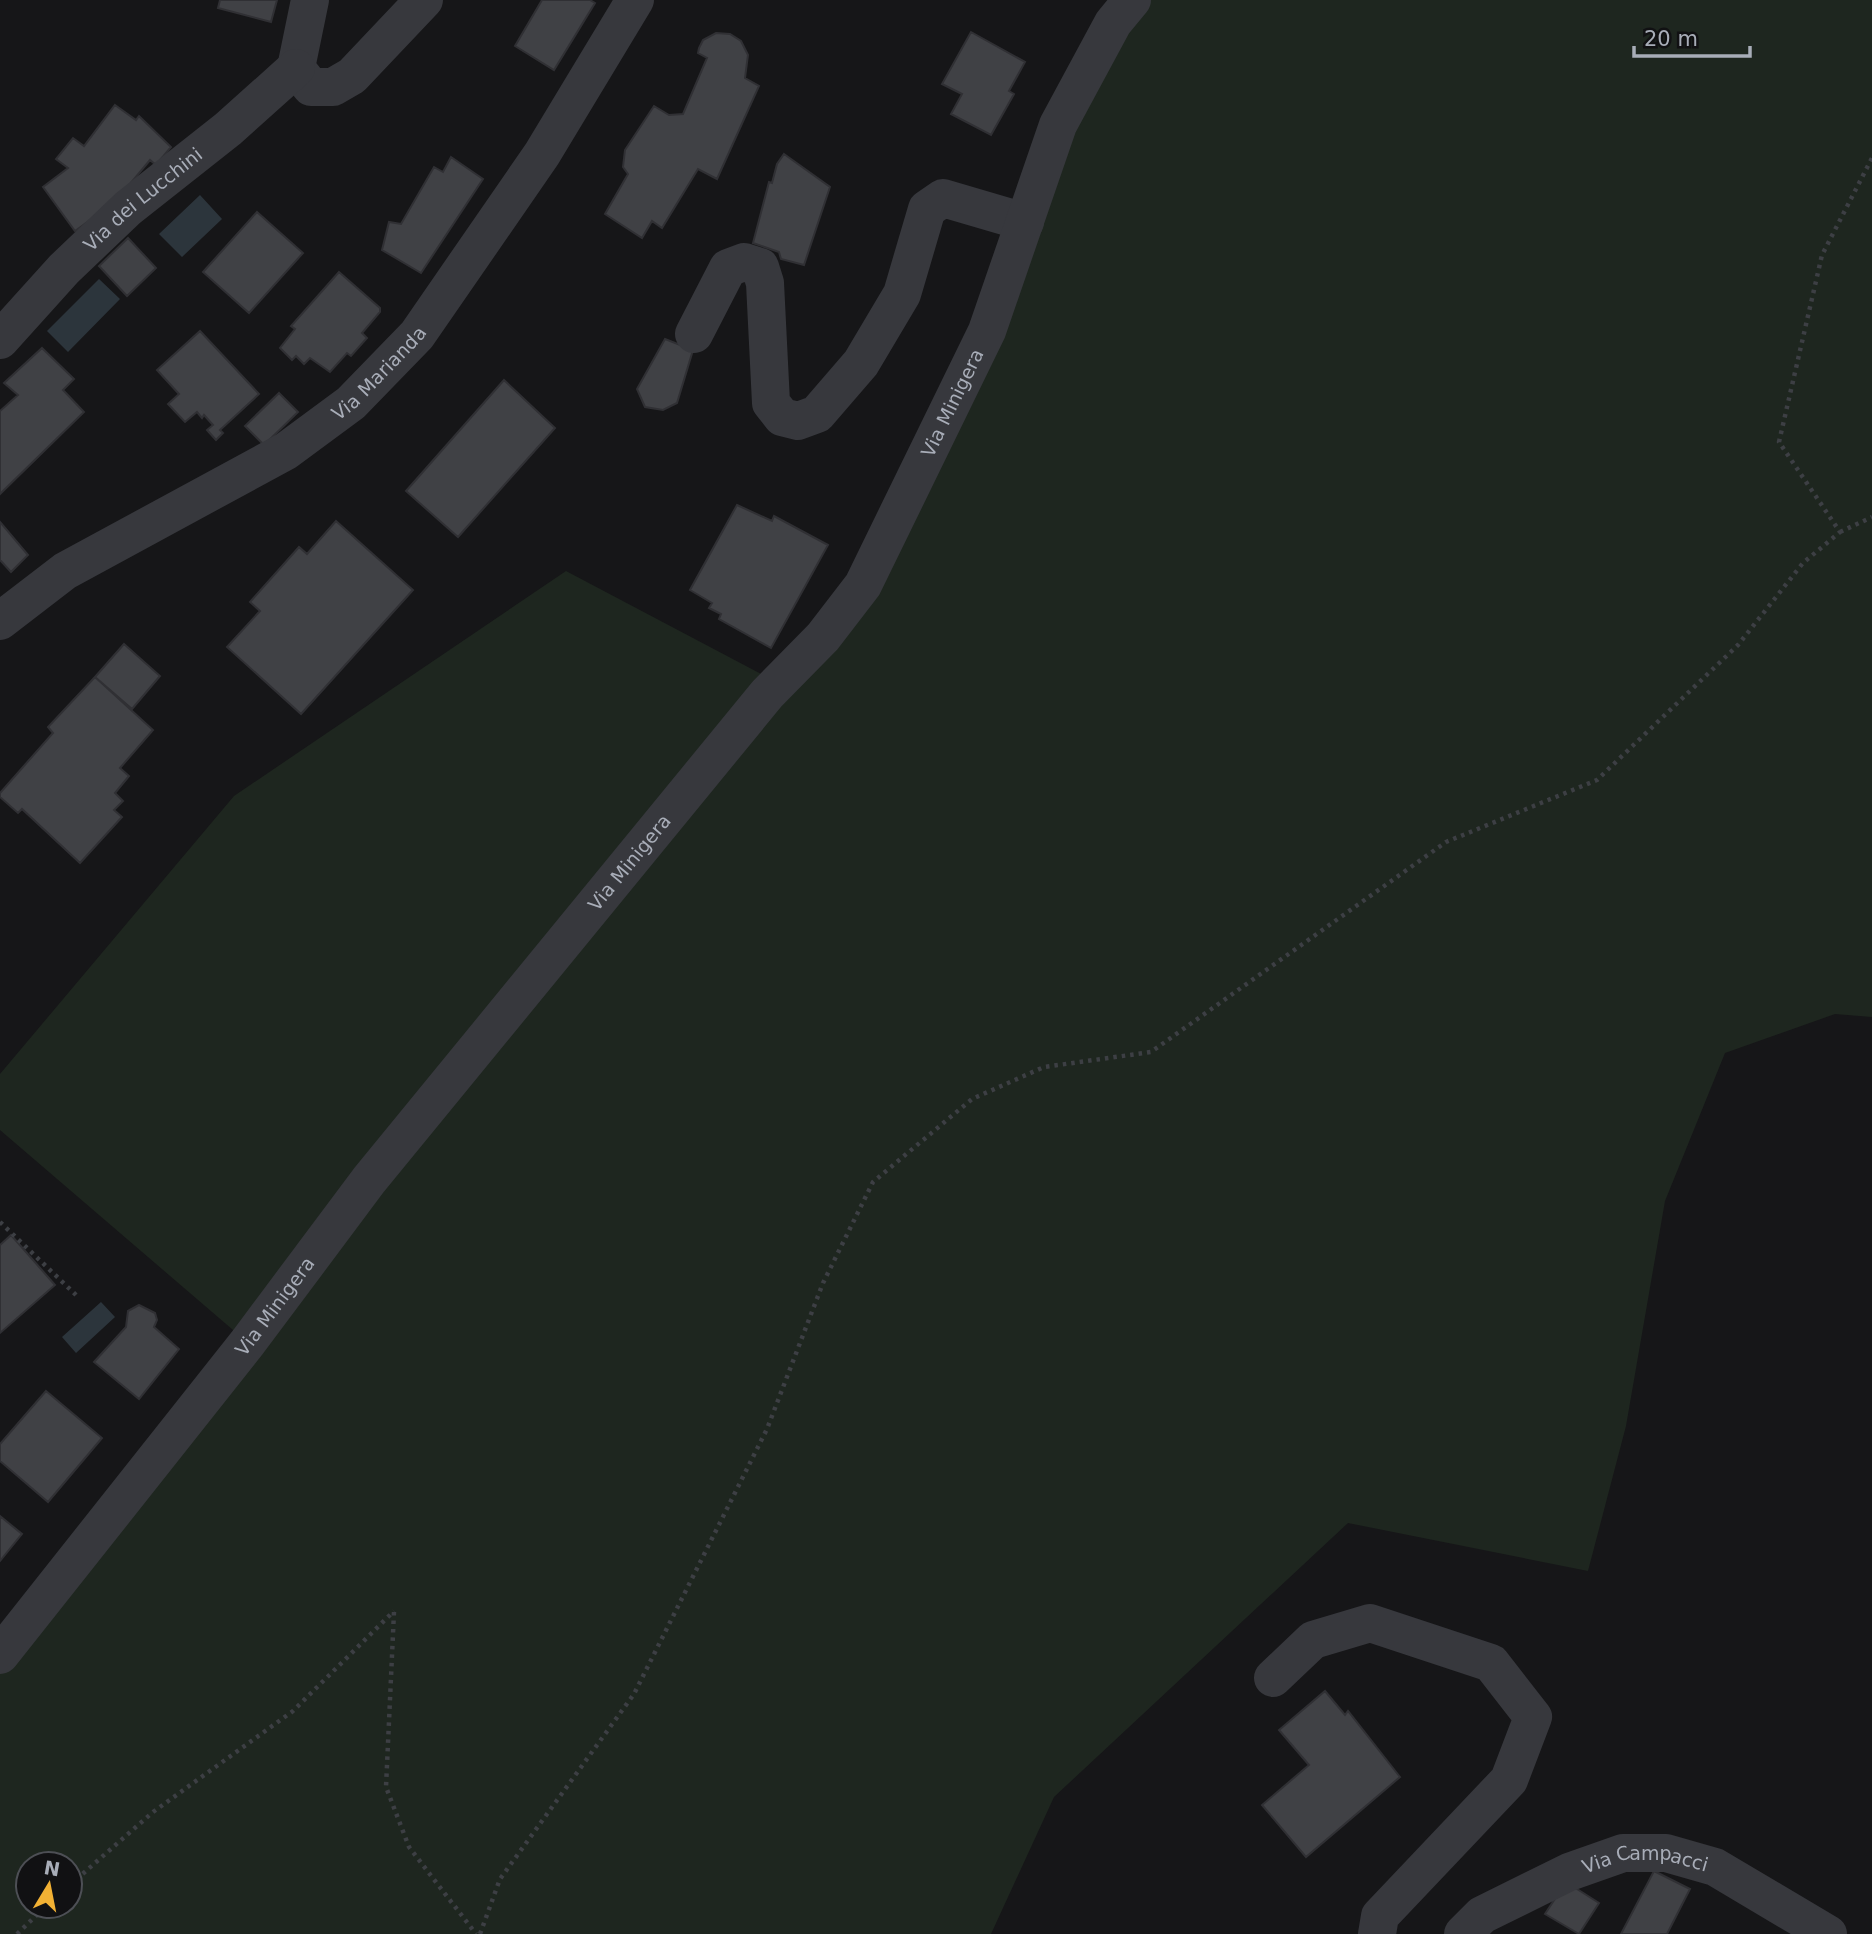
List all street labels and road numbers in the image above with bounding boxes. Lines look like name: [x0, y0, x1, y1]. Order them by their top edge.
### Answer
street label: Via dei Lucchini: [79, 143, 206, 255]
street label: Via Marianda: [327, 322, 431, 425]
street label: Via Minigera: [916, 345, 988, 461]
street label: Via Minigera: [583, 810, 675, 915]
street label: Via Minigera: [231, 1252, 319, 1360]
street label: Via Campacci: [1579, 1841, 1711, 1878]

